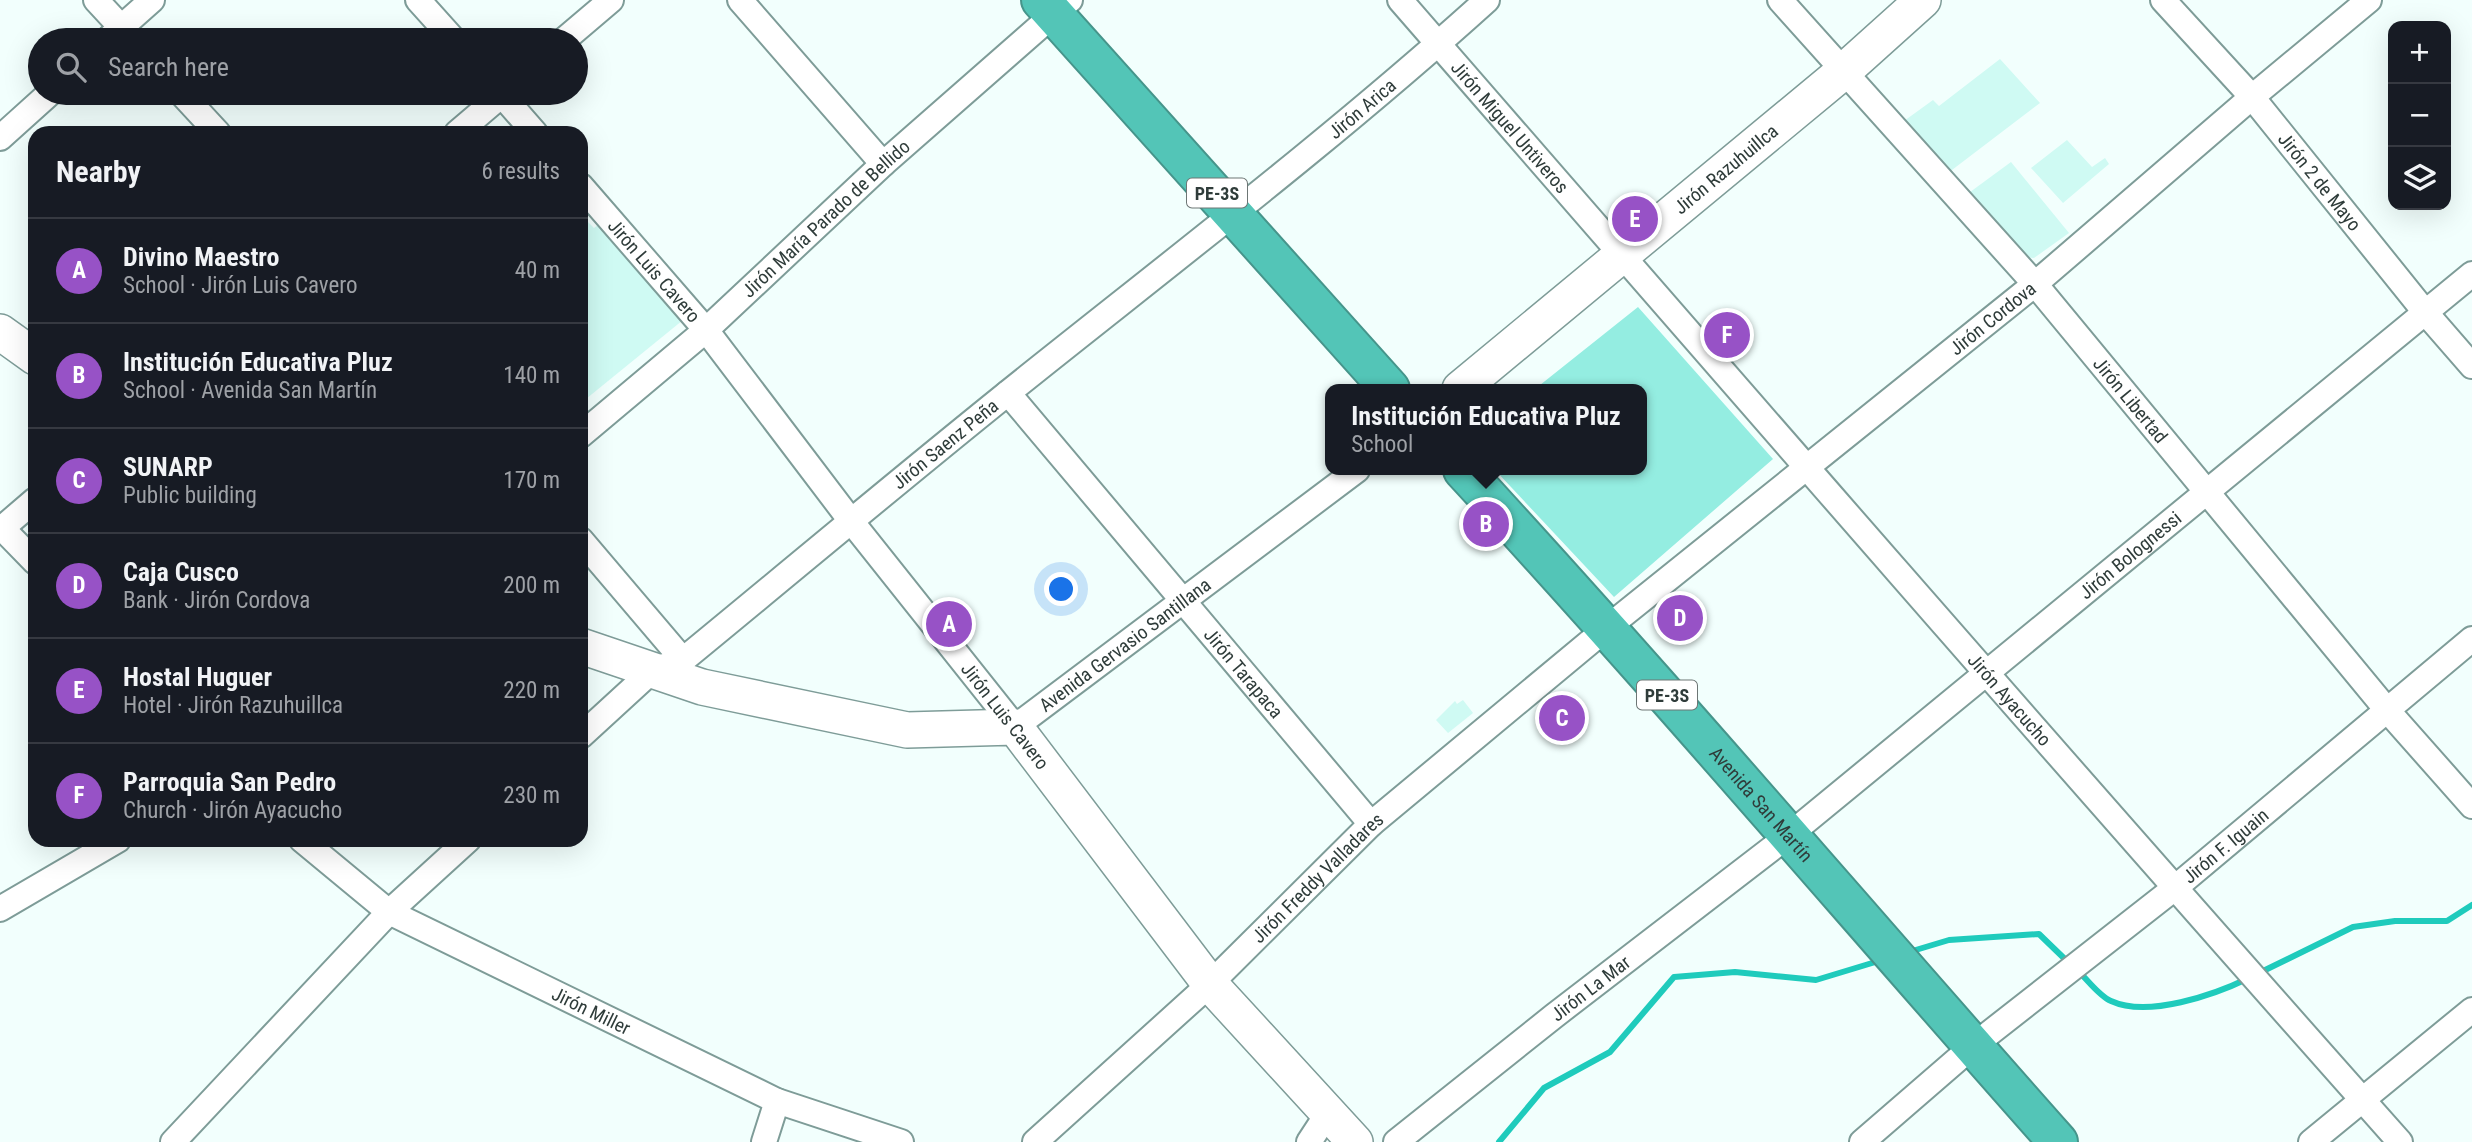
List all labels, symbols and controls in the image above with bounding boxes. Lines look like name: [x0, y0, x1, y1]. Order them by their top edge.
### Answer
map controls: [2388, 21, 2451, 210]
button: +: [2388, 21, 2451, 84]
search box: [28, 28, 588, 105]
icon: search: [52, 48, 90, 86]
text: Search here: [108, 52, 229, 82]
street label: Jirón Miguel Untiveros: [1446, 56, 1574, 198]
street label: Jirón Arica: [1323, 74, 1400, 143]
button: −: [2388, 84, 2451, 147]
street label: Jirón Razuhuillca: [1669, 119, 1783, 219]
street label: Jirón 2 de Mayo: [2274, 128, 2366, 235]
street label: Jirón María Parado de Bellido: [737, 134, 914, 302]
button: layers: [2388, 147, 2451, 210]
text: Nearby: [56, 154, 141, 189]
text: 6 results: [482, 158, 560, 185]
road number: PE-3S: [1187, 178, 1247, 208]
pin: E: [1612, 193, 1658, 245]
street label: Jirón Luis Cavero: [603, 214, 706, 327]
text: Divino Maestro: [123, 242, 279, 272]
text: A: [72, 257, 86, 284]
text: 40 m: [515, 257, 560, 284]
text: School · Jirón Luis Cavero: [123, 272, 358, 299]
street label: Jirón Cordova: [1945, 277, 2040, 360]
pin: F: [1704, 309, 1750, 361]
text: Institución Educativa Pluz: [123, 347, 393, 377]
street label: Jirón Libertad: [2089, 352, 2173, 447]
text: B: [73, 362, 85, 389]
text: 140 m: [503, 362, 560, 389]
text: School · Avenida San Martín: [123, 377, 377, 404]
popup: [1325, 384, 1647, 475]
street label: Jirón Saenz Peña: [888, 394, 1003, 494]
text: Institución Educativa Pluz: [1351, 401, 1621, 431]
text: School: [1351, 431, 1413, 458]
text: SUNARP: [123, 452, 213, 482]
text: C: [72, 467, 86, 494]
text: 170 m: [503, 467, 560, 494]
text: Public building: [123, 482, 257, 509]
pin: B: [1463, 498, 1509, 550]
street label: Jirón Bolognessi: [2074, 506, 2186, 604]
text: Caja Cusco: [123, 557, 239, 587]
text: D: [73, 572, 86, 599]
text: 200 m: [503, 572, 560, 599]
your location: [1044, 572, 1078, 606]
street label: Avenida Gervasio Santillana: [1034, 573, 1215, 716]
text: Bank · Jirón Cordova: [123, 587, 310, 614]
pin: D: [1657, 592, 1703, 644]
pin: A: [926, 598, 972, 650]
street label: Jirón Tarapaca: [1199, 623, 1288, 723]
street label: Jirón Ayacucho: [1963, 649, 2056, 750]
street label: Jirón Luis Cavero: [956, 658, 1054, 774]
text: Hostal Huguer: [123, 662, 272, 692]
text: E: [73, 677, 85, 704]
text: 220 m: [503, 677, 560, 704]
road number: PE-3S: [1637, 680, 1697, 710]
text: Hotel · Jirón Razuhuillca: [123, 692, 343, 719]
pin: C: [1539, 692, 1585, 744]
street label: Avenida San Martín: [1705, 742, 1818, 866]
text: Parroquia San Pedro: [123, 767, 336, 797]
text: F: [74, 782, 84, 809]
text: 230 m: [503, 782, 560, 809]
text: Church · Jirón Ayacucho: [123, 797, 342, 824]
street label: Jirón F. Iguain: [2178, 803, 2273, 888]
street label: Jirón Freddy Valladares: [1247, 807, 1388, 948]
street label: Jirón La Mar: [1546, 950, 1635, 1026]
street label: Jirón Miller: [548, 982, 635, 1039]

